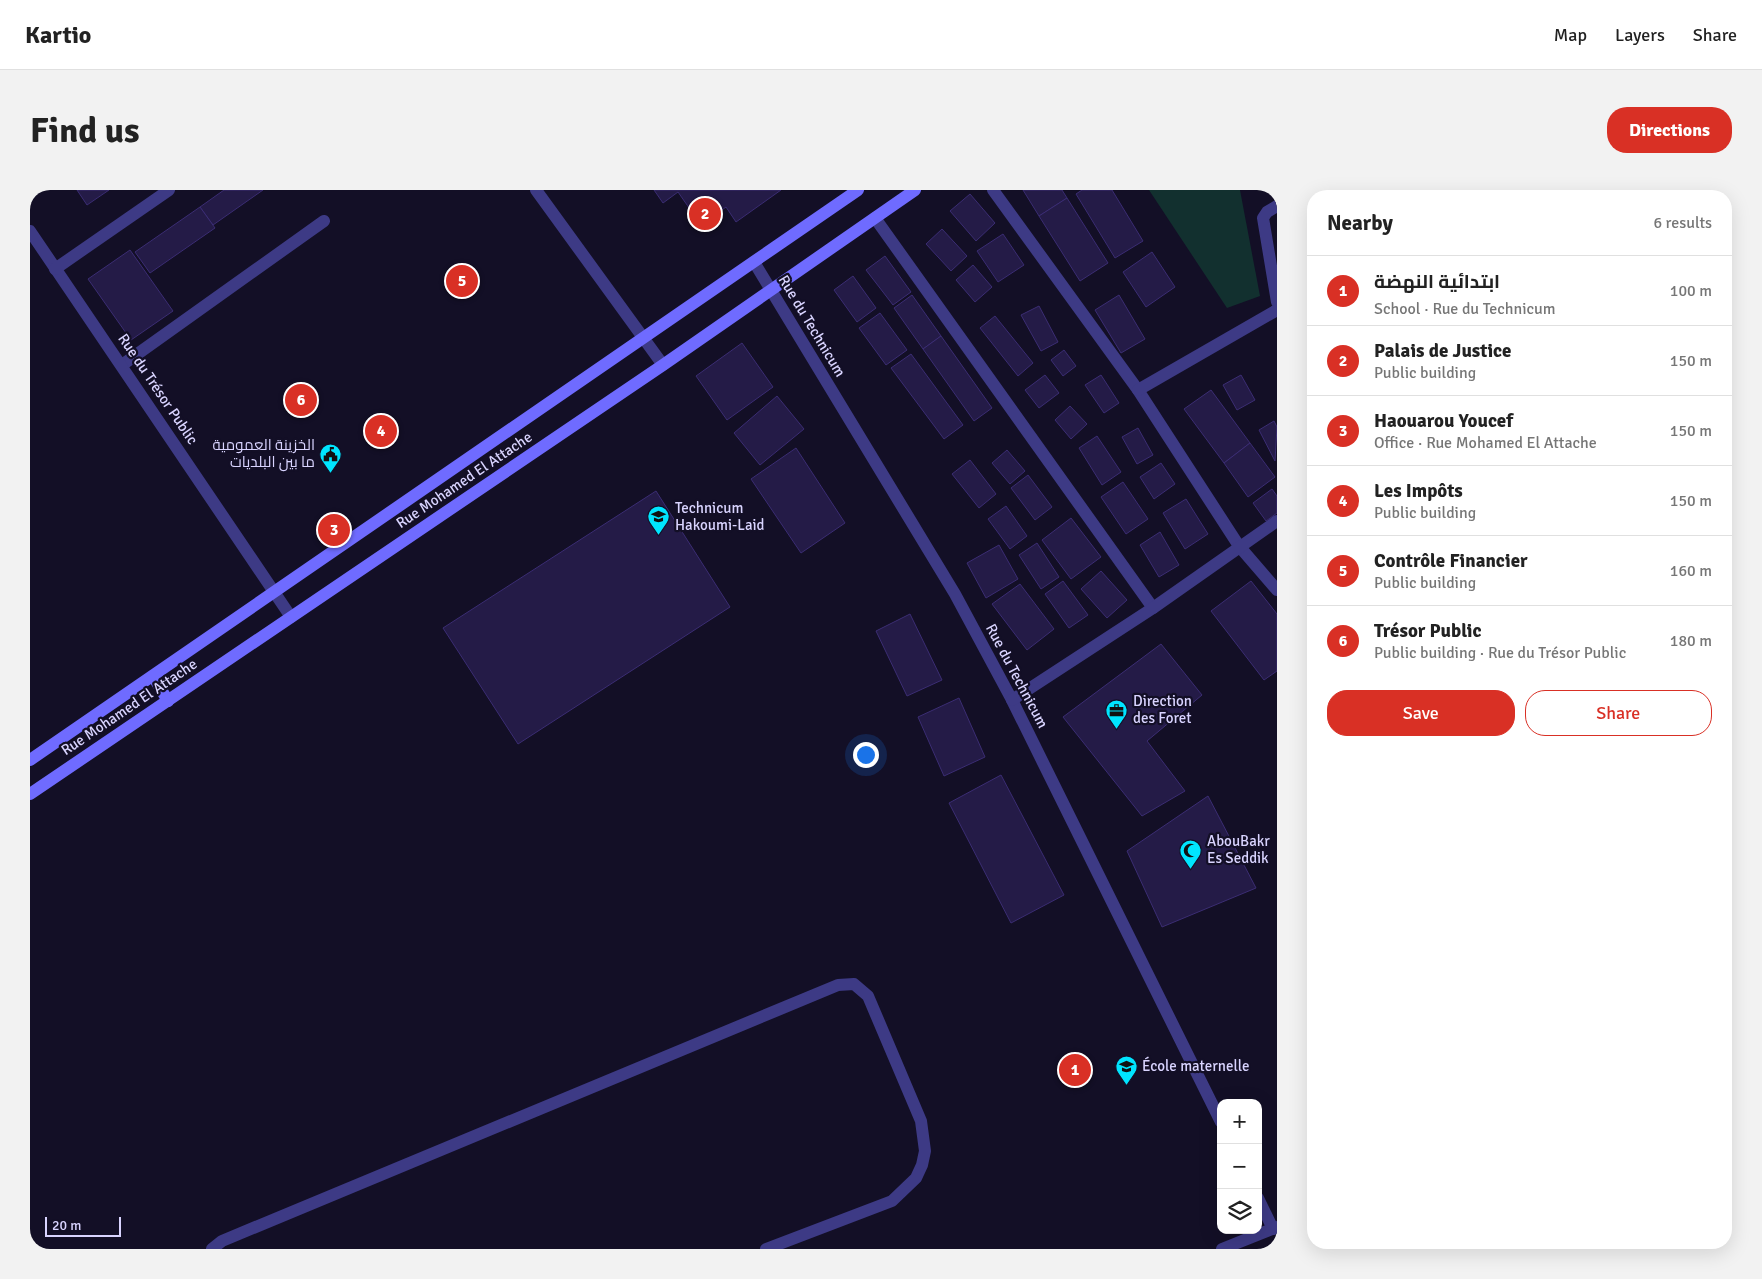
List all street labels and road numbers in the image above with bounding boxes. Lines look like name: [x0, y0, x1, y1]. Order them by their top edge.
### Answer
street label: Rue du Technicum: [775, 272, 849, 380]
street label: Rue du Trésor Public: [114, 330, 202, 448]
street label: Rue Mohamed El Attache: [393, 428, 535, 532]
street label: Rue du Technicum: [982, 621, 1052, 731]
street label: Rue Mohamed El Attache: [58, 655, 200, 759]

